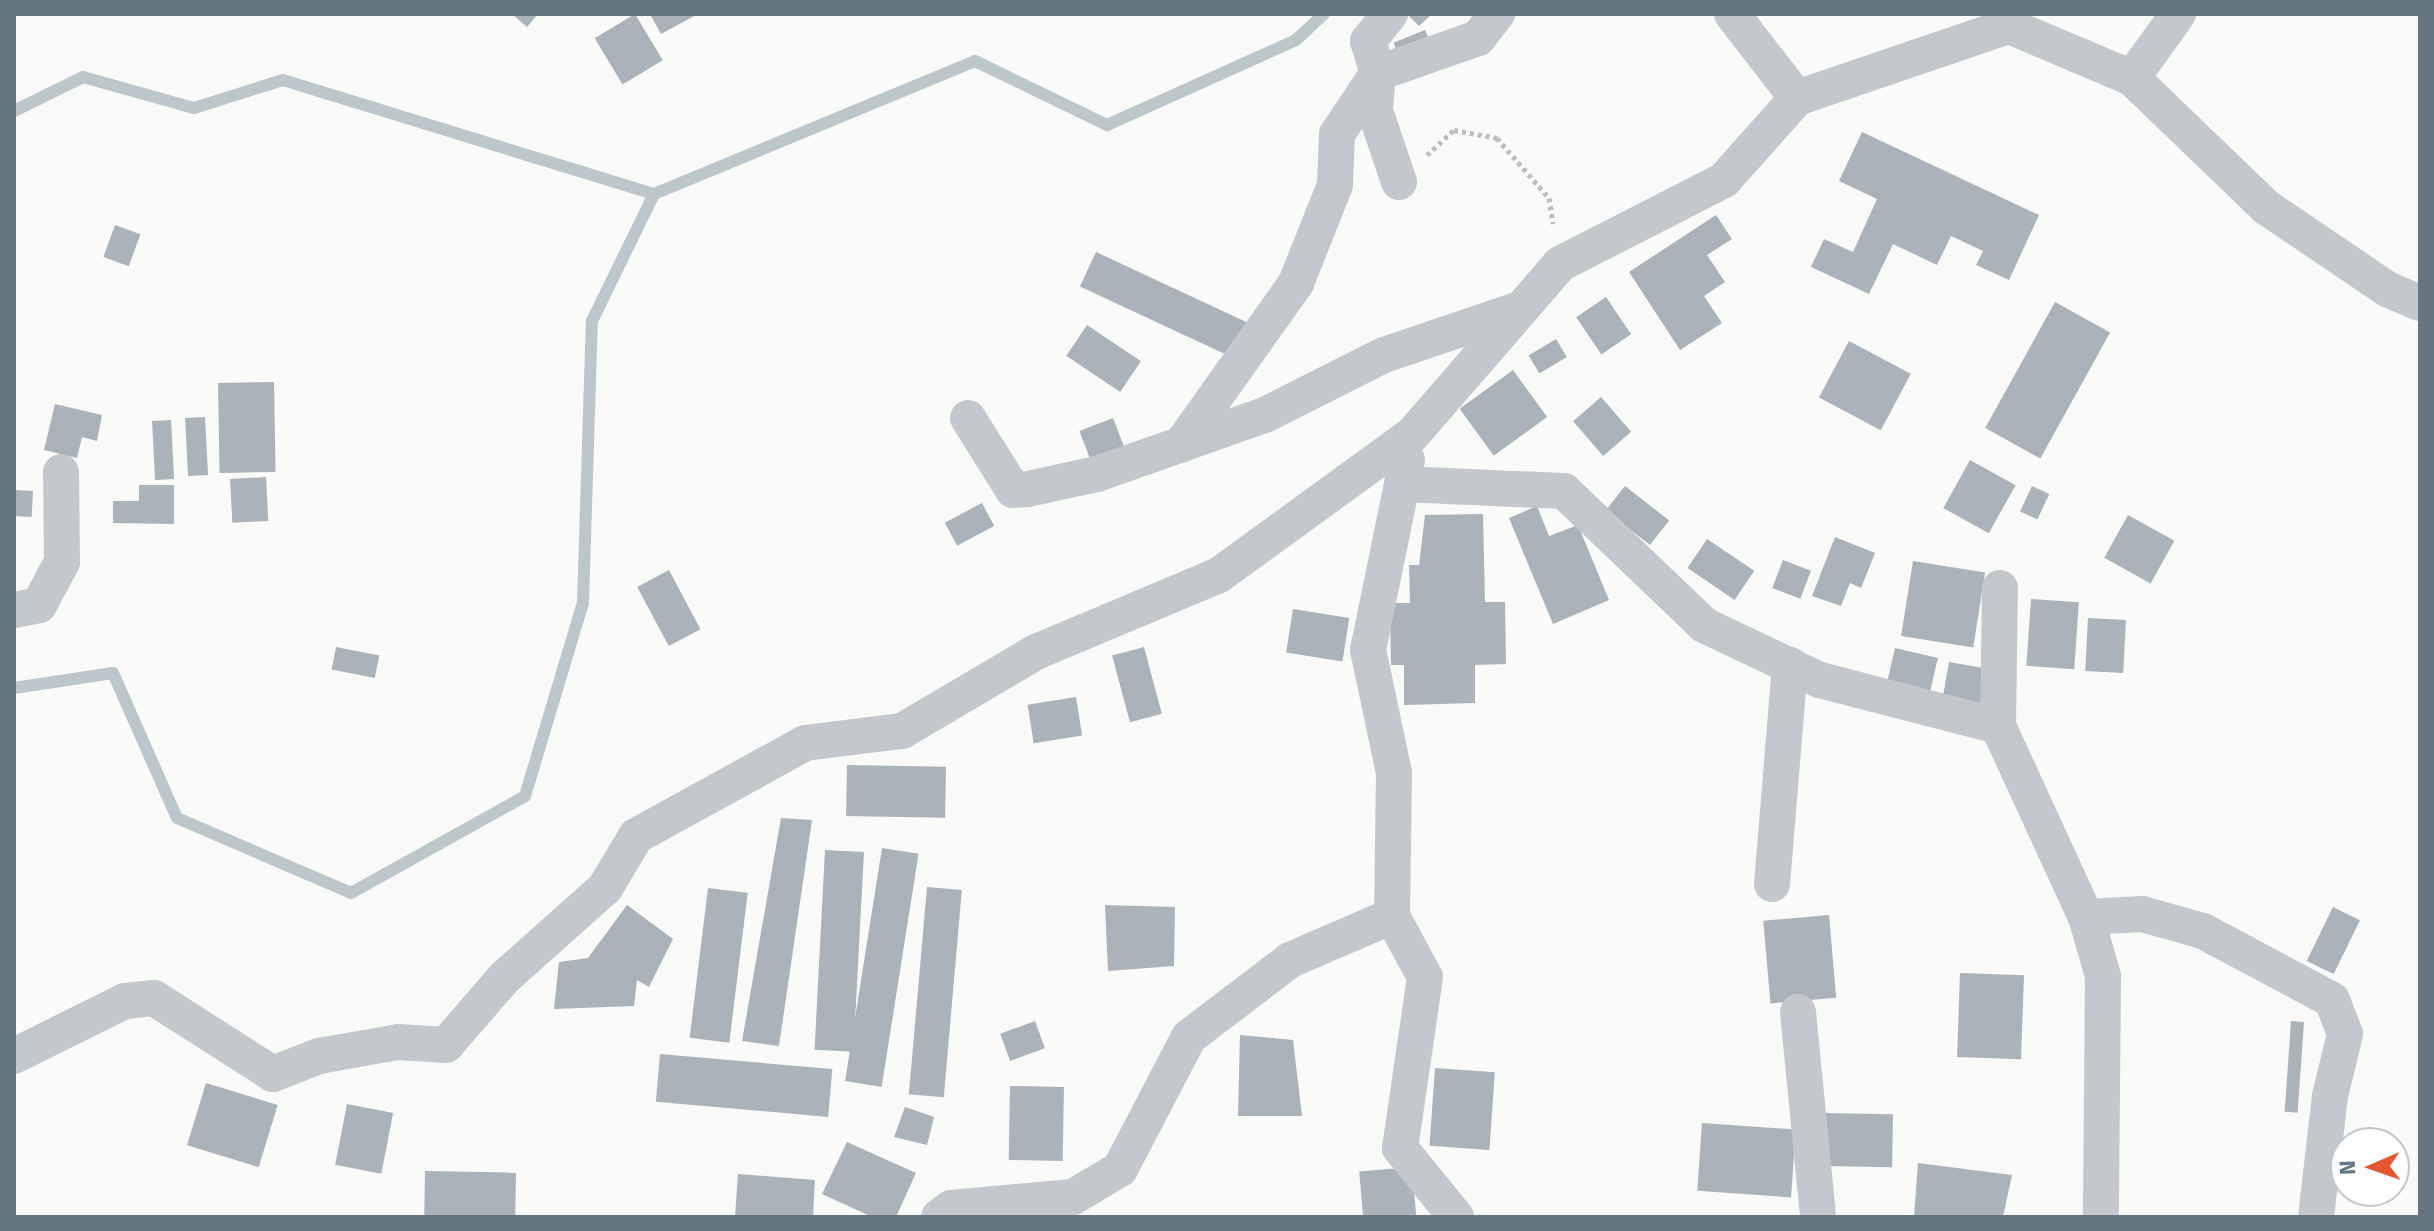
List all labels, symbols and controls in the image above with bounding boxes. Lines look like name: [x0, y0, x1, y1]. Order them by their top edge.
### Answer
north arrow: [2330, 1127, 2410, 1207]
text: N: [2334, 1160, 2361, 1176]

